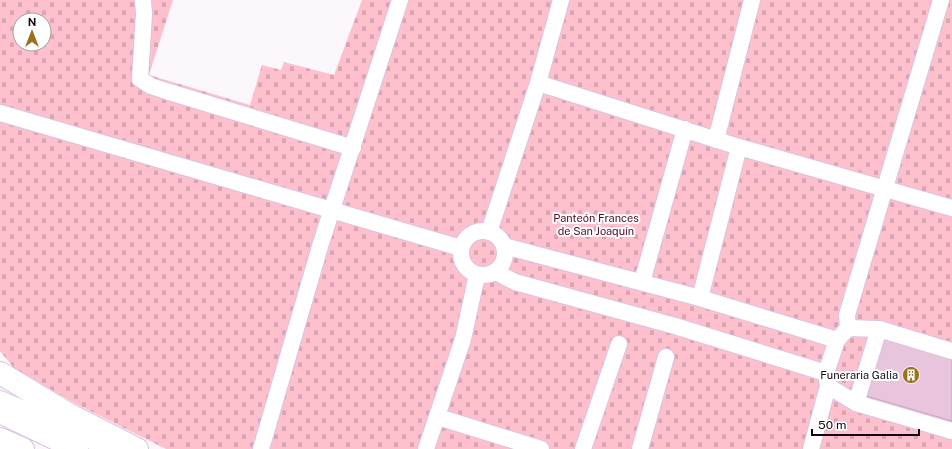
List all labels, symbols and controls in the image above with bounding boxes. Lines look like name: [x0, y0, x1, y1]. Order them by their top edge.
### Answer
north arrow: [12, 12, 52, 52]
text: N: [28, 16, 36, 28]
park label: Panteón Frances de San Joaquín: [553, 212, 639, 237]
building icon: Funeraria Galia: [901, 365, 921, 385]
place label: Funeraria Galia: [820, 369, 898, 381]
scale bar: [812, 411, 919, 437]
text: 50 m: [818, 418, 846, 432]

